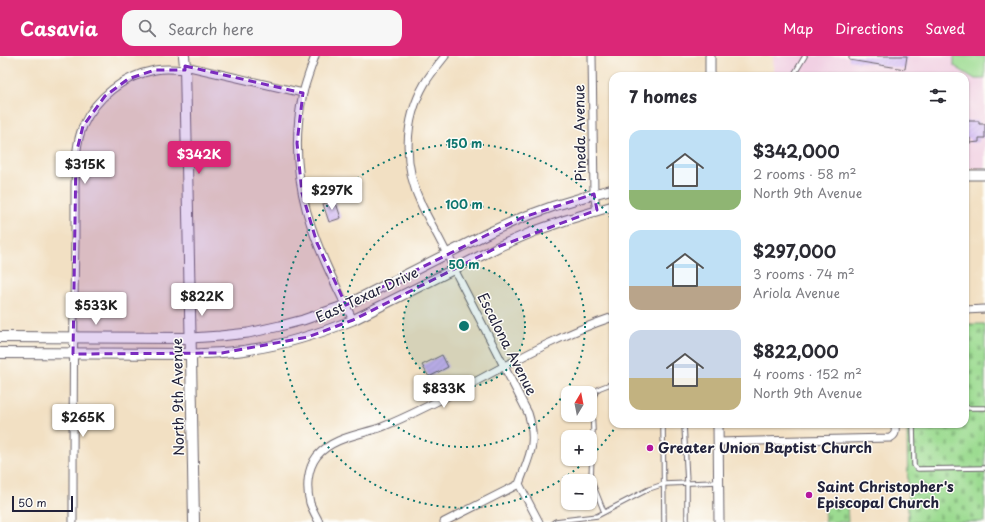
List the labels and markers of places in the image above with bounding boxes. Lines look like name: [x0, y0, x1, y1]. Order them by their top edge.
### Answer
pin: $342K: [171, 141, 227, 175]
pin: $315K: [57, 151, 113, 185]
pin: $297K: [304, 177, 360, 211]
pin: $822K: [174, 283, 230, 317]
pin: $533K: [68, 292, 124, 326]
centre of rings: [457, 319, 471, 333]
pin: $833K: [416, 375, 472, 409]
pin: $265K: [55, 404, 111, 438]
place label: Greater Union Baptist Church: [658, 437, 872, 458]
marker: Greater Union Baptist Church: [645, 443, 655, 453]
place label: Saint Christopher's Episcopal Church: [817, 476, 954, 513]
marker: Saint Christopher's Episcopal Church: [804, 490, 814, 500]

